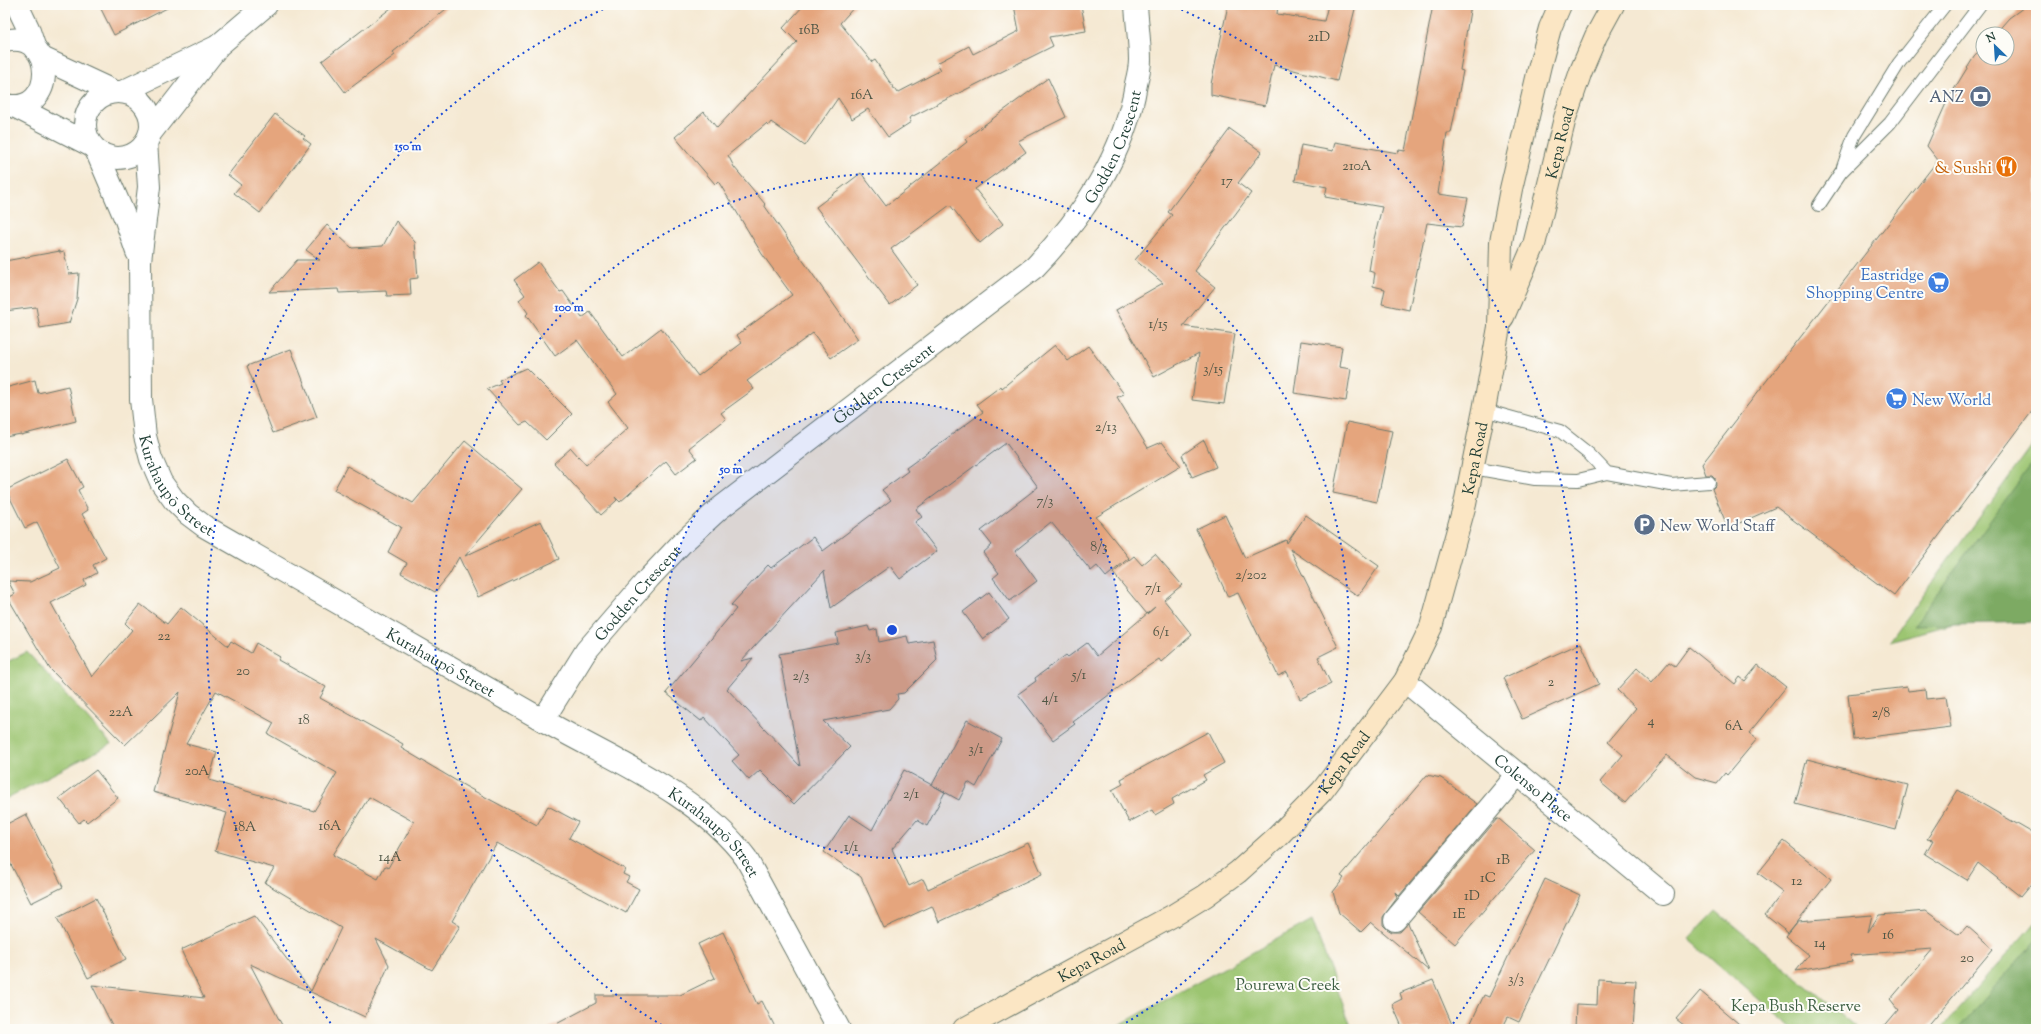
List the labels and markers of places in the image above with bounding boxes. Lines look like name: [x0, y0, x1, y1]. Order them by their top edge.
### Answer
bank icon: ANZ: [1967, 83, 1993, 109]
place label: ANZ: [1929, 87, 1964, 110]
restaurant icon: & Sushi: [1994, 154, 2020, 180]
place label: & Sushi: [1934, 158, 1992, 181]
place label: Eastridge Shopping Centre: [1806, 265, 1924, 306]
supermarket icon: Eastridge Shopping Centre: [1926, 270, 1952, 296]
supermarket icon: New World: [1883, 386, 1909, 412]
place label: New World: [1912, 390, 1991, 413]
parking icon: New World Staff: [1632, 512, 1658, 538]
place label: New World Staff: [1660, 516, 1776, 539]
centre of rings: [885, 623, 899, 637]

